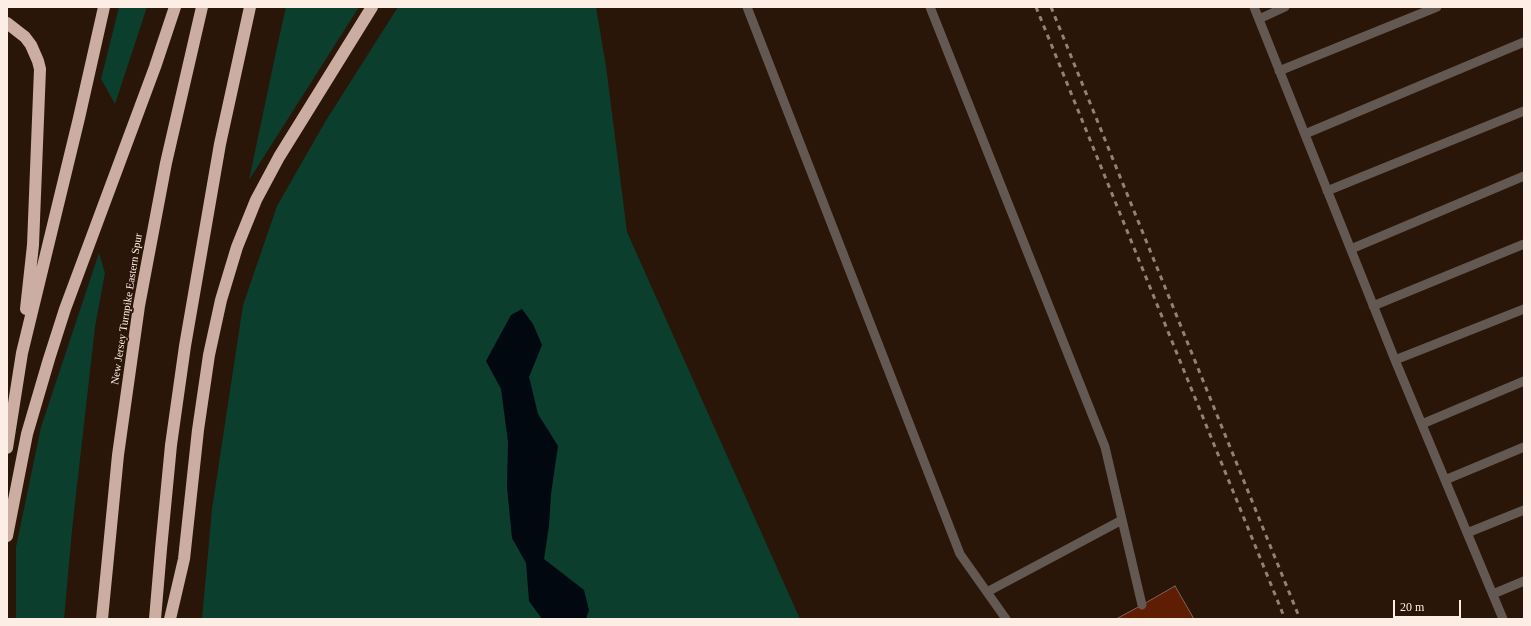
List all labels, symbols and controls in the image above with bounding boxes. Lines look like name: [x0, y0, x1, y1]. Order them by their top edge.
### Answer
street label: New Jersey Turnpike Eastern Spur: [109, 232, 145, 386]
scale bar: [1395, 592, 1463, 618]
text: 20 m: [1400, 600, 1424, 614]

